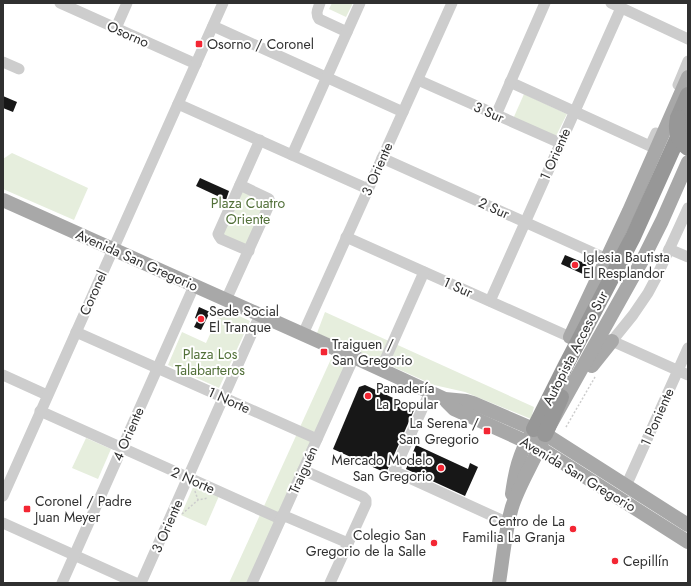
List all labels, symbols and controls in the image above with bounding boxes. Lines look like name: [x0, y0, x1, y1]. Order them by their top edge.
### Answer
street label: Osorno: [104, 16, 153, 52]
place label: Osorno / Coronel: [207, 34, 314, 54]
marker: Osorno / Coronel: [194, 39, 204, 49]
street label: 3 Sur: [470, 96, 508, 128]
street label: 1 Oriente: [535, 125, 575, 183]
street label: 3 Oriente: [356, 139, 398, 199]
street label: 2 Sur: [475, 192, 513, 224]
park label: Plaza Cuatro Oriente: [211, 193, 285, 229]
street label: Avenida San Gregorio: [73, 224, 202, 296]
place label: Iglesia Bautista El Resplandor: [583, 247, 670, 283]
marker: Iglesia Bautista El Resplandor: [570, 260, 580, 270]
street label: Coronel: [74, 267, 112, 319]
street label: 1 Sur: [440, 272, 476, 302]
street label: Autopista Acceso Sur: [537, 287, 613, 409]
place label: Sede Social El Tranque: [209, 301, 279, 337]
marker: Sede Social El Tranque: [196, 314, 206, 324]
place label: Traiguen / San Gregorio: [332, 334, 413, 370]
park label: Plaza Los Talabarteros: [175, 344, 245, 380]
marker: Traiguen / San Gregorio: [319, 347, 329, 357]
place label: Panadería La Popular: [376, 378, 438, 414]
street label: 1 Norte: [205, 382, 253, 418]
street label: 1 Poniente: [635, 385, 679, 449]
marker: Panadería La Popular: [363, 391, 373, 401]
street label: 4 Oriente: [107, 404, 149, 464]
place label: La Serena / San Gregorio: [399, 413, 479, 449]
marker: La Serena / San Gregorio: [482, 426, 492, 436]
street label: Avenida San Gregorio: [516, 431, 640, 517]
street label: Traiguén: [284, 443, 322, 497]
place label: Mercado Modelo San Gregorio: [332, 450, 433, 486]
street label: 2 Norte: [168, 462, 218, 498]
marker: Mercado Modelo San Gregorio: [436, 463, 446, 473]
place label: Coronel / Padre Juan Meyer: [33, 491, 132, 527]
street label: 3 Oriente: [146, 496, 188, 556]
marker: Coronel / Padre Juan Meyer: [22, 504, 32, 514]
place label: Centro de La Familia La Granja: [462, 511, 565, 547]
marker: Centro de La Familia La Granja: [568, 524, 578, 534]
place label: Colegio San Gregorio de la Salle: [306, 525, 426, 561]
marker: Colegio San Gregorio de la Salle: [429, 538, 439, 548]
place label: Cepillín: [623, 551, 669, 571]
marker: Cepillín: [610, 556, 620, 566]

